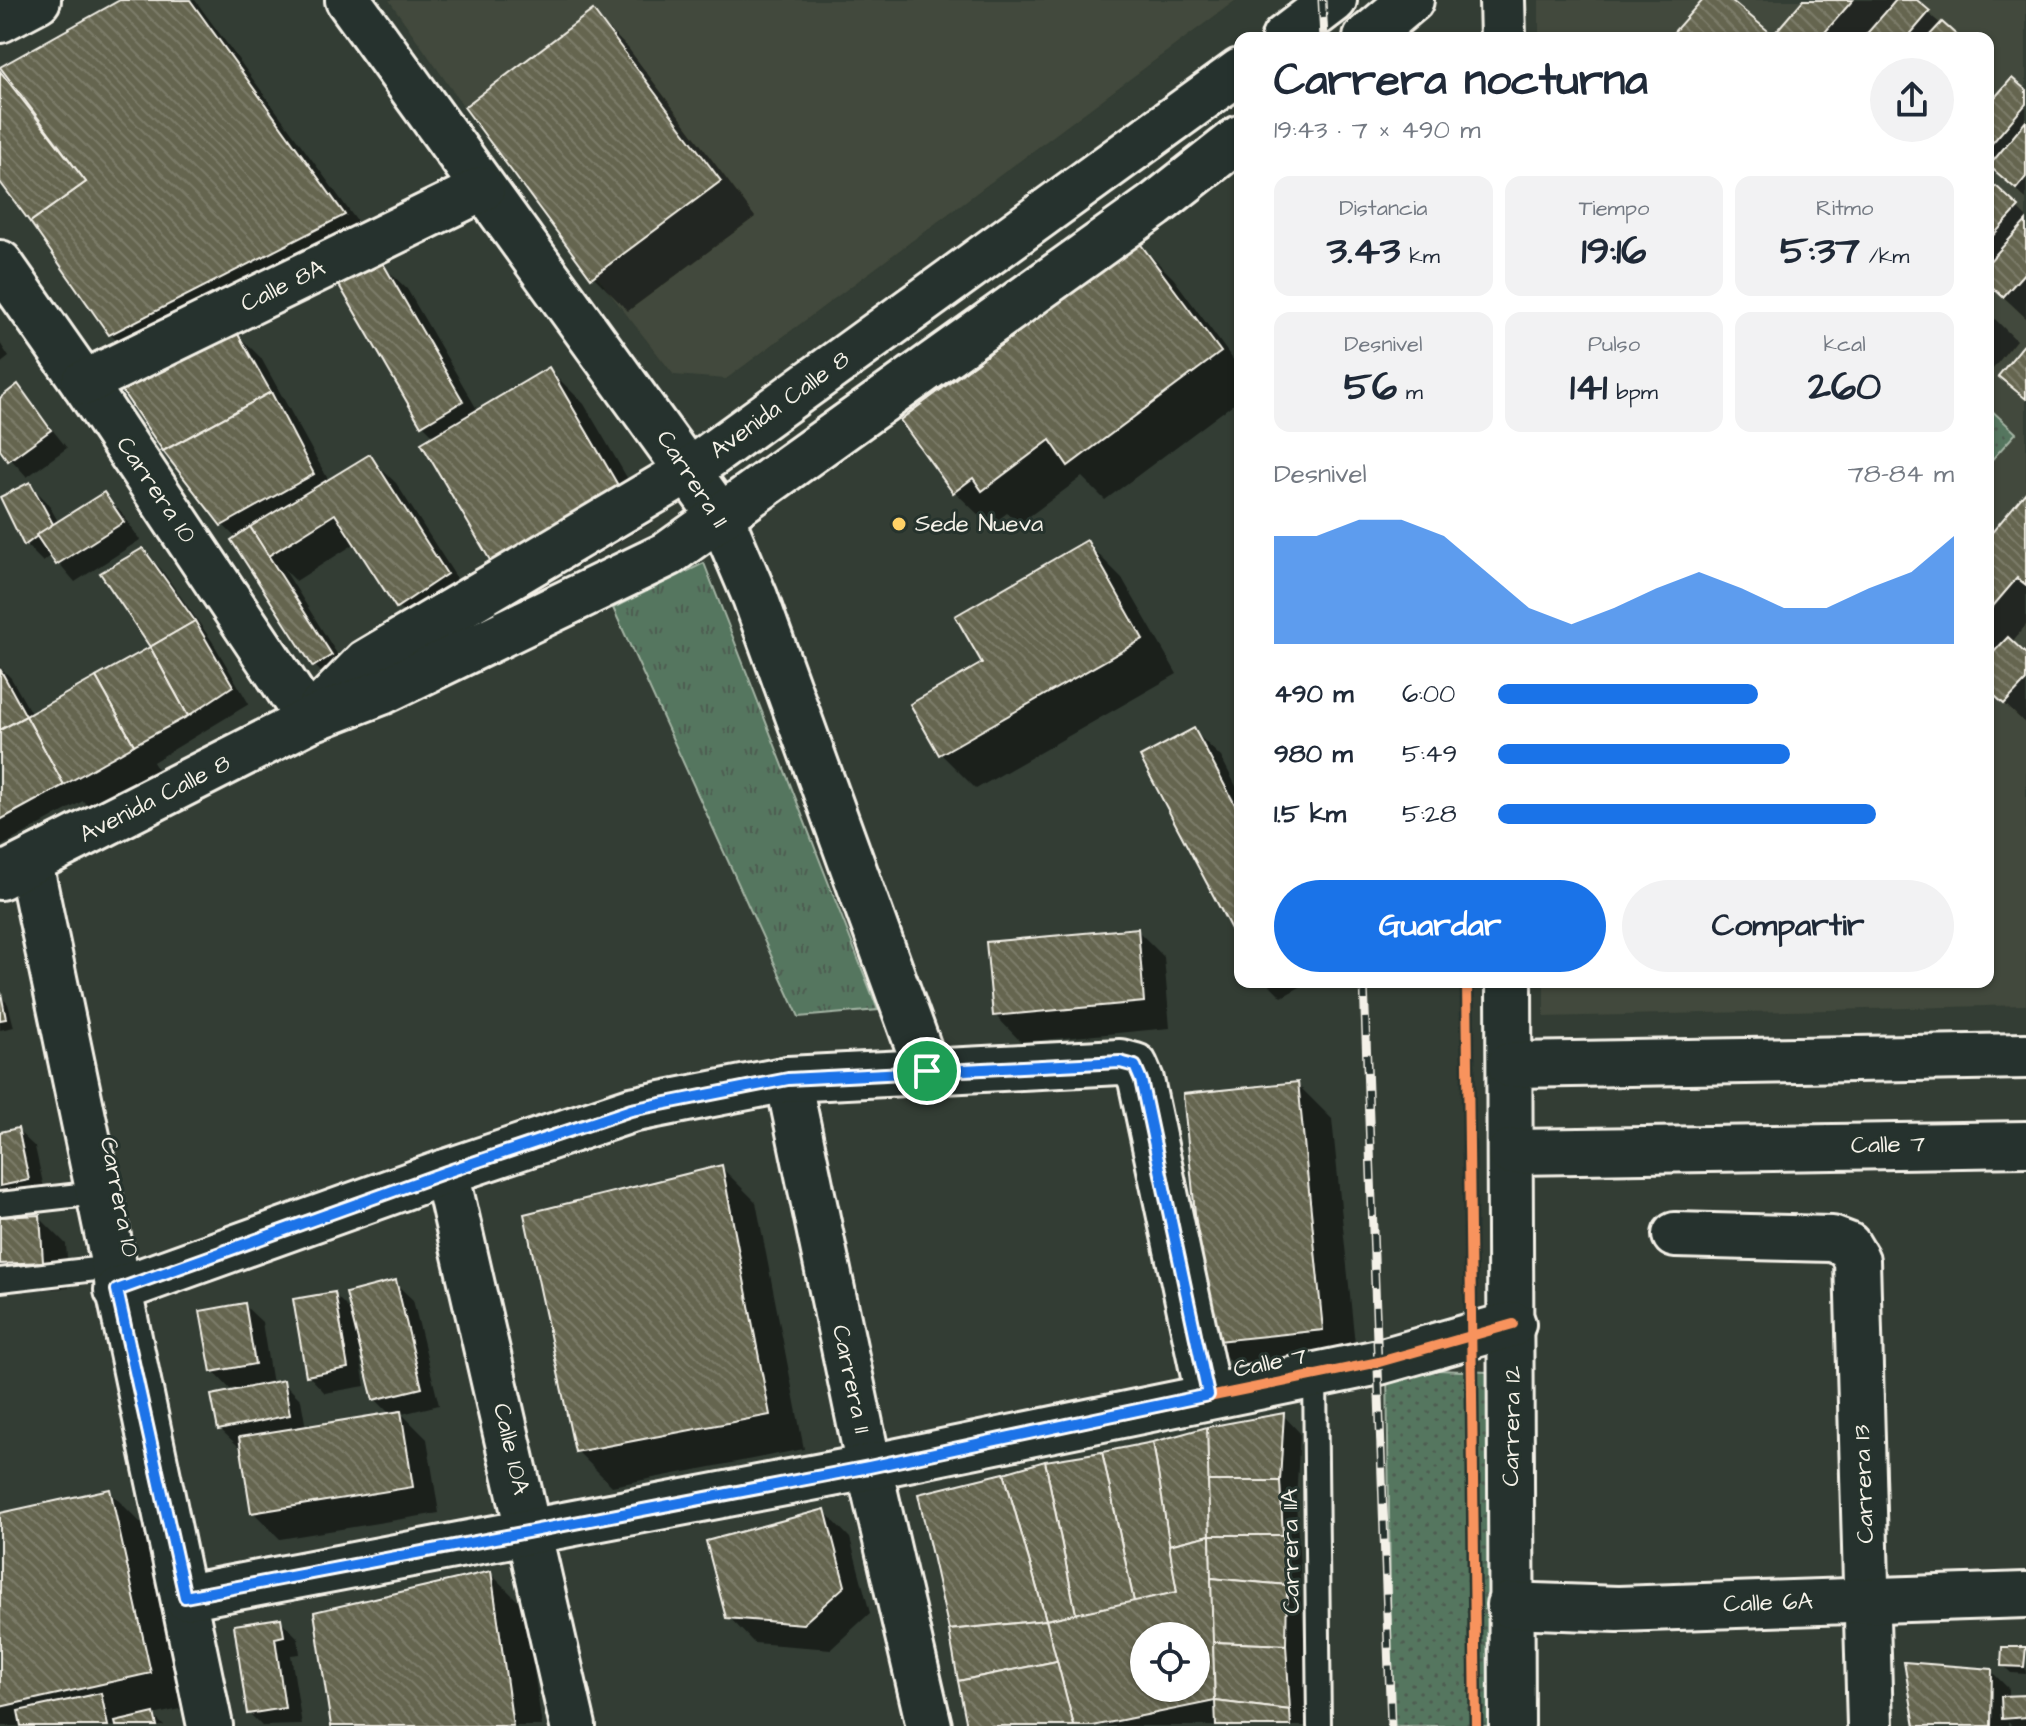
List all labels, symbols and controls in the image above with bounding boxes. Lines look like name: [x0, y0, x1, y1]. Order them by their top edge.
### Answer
text: Carrera nocturna: [1274, 51, 1648, 112]
button: share: [1870, 58, 1954, 142]
text: 19:43 · 7 × 490 m: [1274, 112, 1480, 148]
text: Distancia: [1339, 193, 1427, 224]
text: Tiempo: [1579, 193, 1649, 224]
text: Ritmo: [1816, 193, 1873, 224]
text: 3.43: [1327, 224, 1400, 279]
text: 19:16: [1582, 224, 1646, 279]
text: 5:37: [1780, 224, 1860, 279]
text: km: [1400, 241, 1440, 272]
text: /km: [1860, 241, 1909, 272]
street label: Calle 8A: [235, 251, 331, 321]
text: Desnivel: [1344, 329, 1422, 360]
text: Pulso: [1588, 329, 1640, 360]
text: kcal: [1824, 329, 1866, 360]
street label: Avenida Calle 8: [703, 343, 857, 467]
text: 56: [1344, 360, 1397, 415]
text: 141: [1570, 360, 1607, 415]
text: 260: [1808, 360, 1881, 415]
text: m: [1397, 377, 1423, 408]
text: bpm: [1607, 377, 1658, 408]
street label: Carrera 11: [648, 424, 736, 534]
street label: Carrera 10: [108, 430, 204, 550]
text: Desnivel: [1274, 456, 1367, 492]
text: 78–84 m: [1848, 456, 1954, 492]
place label: Sede Nueva: [915, 507, 1043, 541]
marker: Sede Nueva: [890, 515, 908, 533]
text: 490 m: [1274, 676, 1354, 712]
text: 6:00: [1402, 676, 1455, 712]
text: 980 m: [1274, 736, 1353, 772]
text: 5:49: [1402, 736, 1457, 772]
street label: Avenida Calle 8: [74, 746, 236, 852]
text: 1.5 km: [1274, 796, 1346, 832]
text: 5:28: [1402, 796, 1457, 832]
button: Guardar: [1274, 880, 1606, 972]
button: Compartir: [1622, 880, 1954, 972]
pin: [893, 1037, 961, 1105]
icon: arrive: [905, 1049, 949, 1093]
street label: Calle 7: [1851, 1127, 1926, 1163]
street label: Carrera 10: [91, 1134, 147, 1260]
street label: Carrera 11: [823, 1322, 879, 1436]
street label: Calle 7: [1230, 1339, 1310, 1387]
street label: Carrera 12: [1494, 1365, 1530, 1487]
street label: Calle 10A: [484, 1400, 538, 1498]
street label: Carrera 13: [1845, 1424, 1883, 1544]
street label: Carrera 11A: [1273, 1488, 1309, 1614]
street label: Calle 6A: [1723, 1584, 1813, 1622]
map controls: [1130, 1622, 1210, 1702]
button: locate: [1130, 1622, 1210, 1702]

